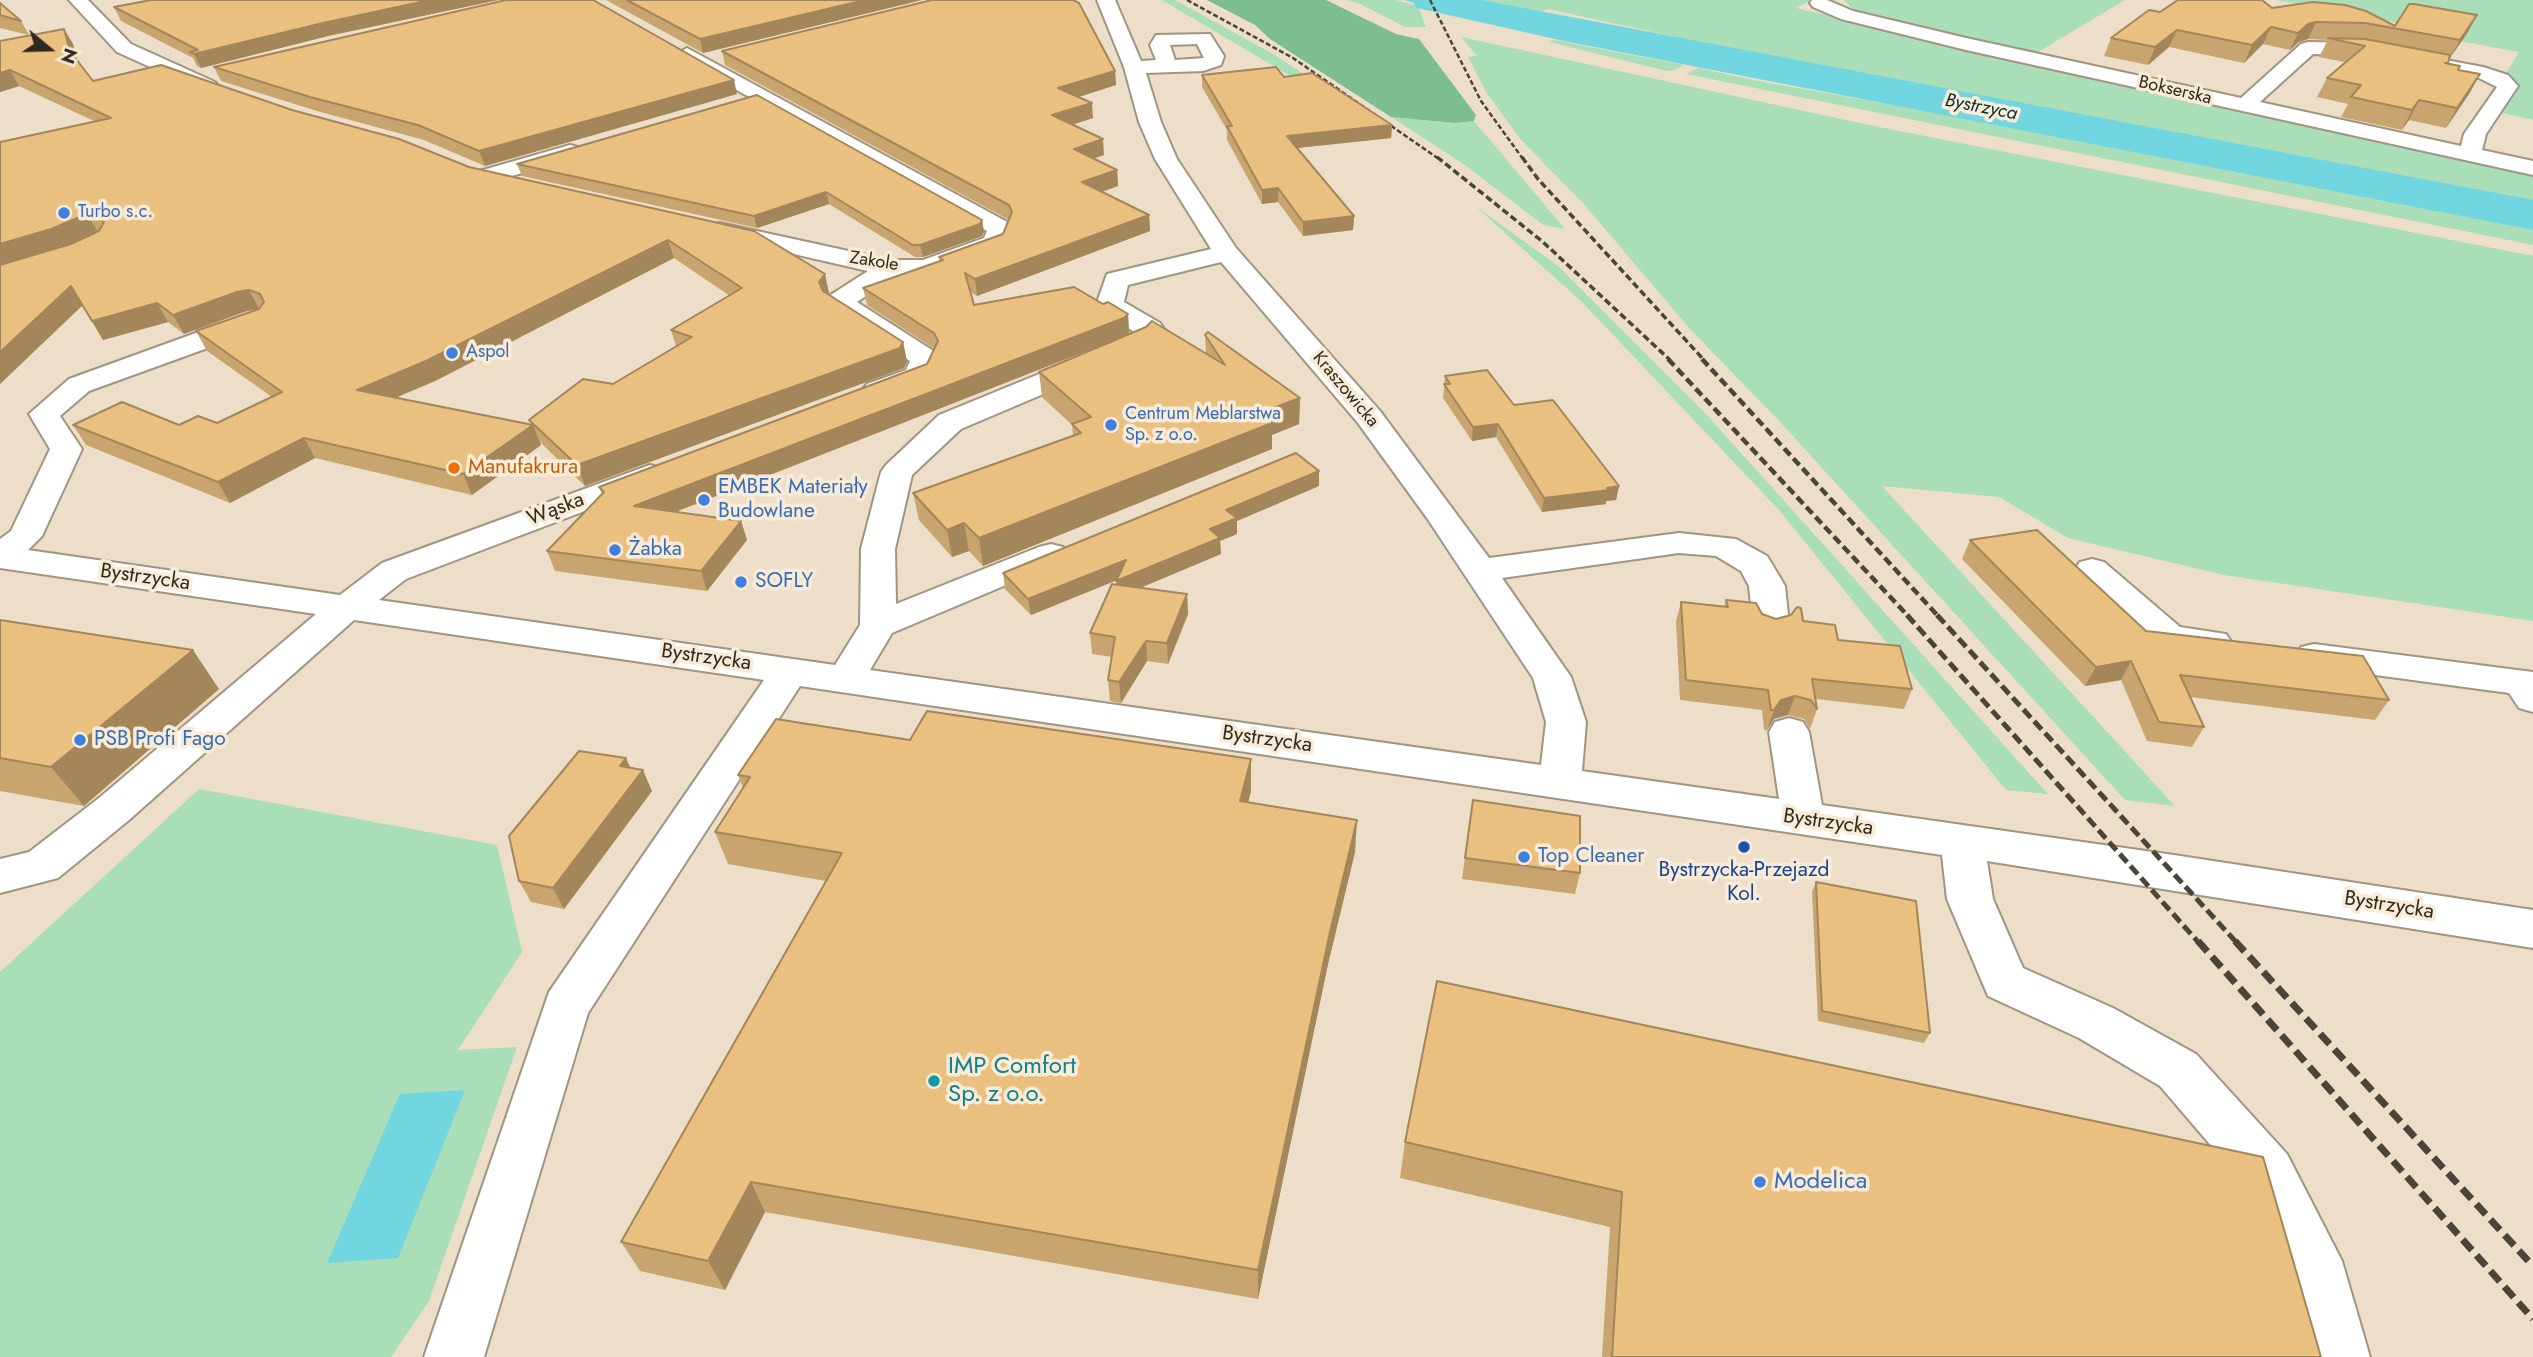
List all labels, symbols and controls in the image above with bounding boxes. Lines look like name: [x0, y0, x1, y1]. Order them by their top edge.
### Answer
north arrow: [14, 14, 84, 84]
text: N: [54, 44, 85, 68]
street label: Bokserska: [2136, 72, 2214, 110]
water label: Bystrzyca: [1943, 90, 2019, 126]
place label: Turbo s.c.: [78, 202, 153, 224]
marker: Turbo s.c.: [56, 205, 72, 221]
street label: Zakole: [848, 247, 900, 277]
place label: Aspol: [466, 342, 509, 364]
marker: Aspol: [444, 345, 460, 361]
street label: Kraszowicka: [1307, 348, 1383, 432]
place label: Centrum Meblarstwa Sp. z o.o.: [1125, 404, 1281, 446]
marker: Centrum Meblarstwa Sp. z o.o.: [1103, 417, 1119, 433]
place label: Manufakrura: [468, 455, 578, 481]
marker: Manufakrura: [446, 460, 462, 476]
place label: EMBEK Materiały Budowlane: [718, 475, 868, 525]
street label: Wąska: [524, 488, 588, 532]
marker: EMBEK Materiały Budowlane: [696, 492, 712, 508]
place label: Żabka: [629, 537, 682, 563]
marker: Żabka: [607, 542, 623, 558]
street label: Bystrzycka: [98, 559, 192, 597]
place label: SOFLY: [755, 569, 813, 595]
marker: SOFLY: [733, 574, 749, 590]
street label: Bystrzycka: [659, 639, 753, 677]
street label: Bystrzycka: [1220, 721, 1314, 759]
place label: PSB Profi Fago: [94, 727, 226, 753]
marker: PSB Profi Fago: [72, 732, 88, 748]
street label: Bystrzycka: [1781, 804, 1875, 842]
marker: Bystrzycka-Przejazd Kol.: [1736, 839, 1752, 855]
place label: Top Cleaner: [1538, 844, 1645, 870]
marker: Top Cleaner: [1516, 849, 1532, 865]
place label: Bystrzycka-Przejazd Kol.: [1658, 858, 1830, 908]
street label: Bystrzycka: [2342, 886, 2436, 926]
place label: IMP Comfort Sp. z o.o.: [948, 1053, 1076, 1109]
marker: IMP Comfort Sp. z o.o.: [926, 1073, 942, 1089]
place label: Modelica: [1774, 1168, 1867, 1196]
marker: Modelica: [1752, 1174, 1768, 1190]

